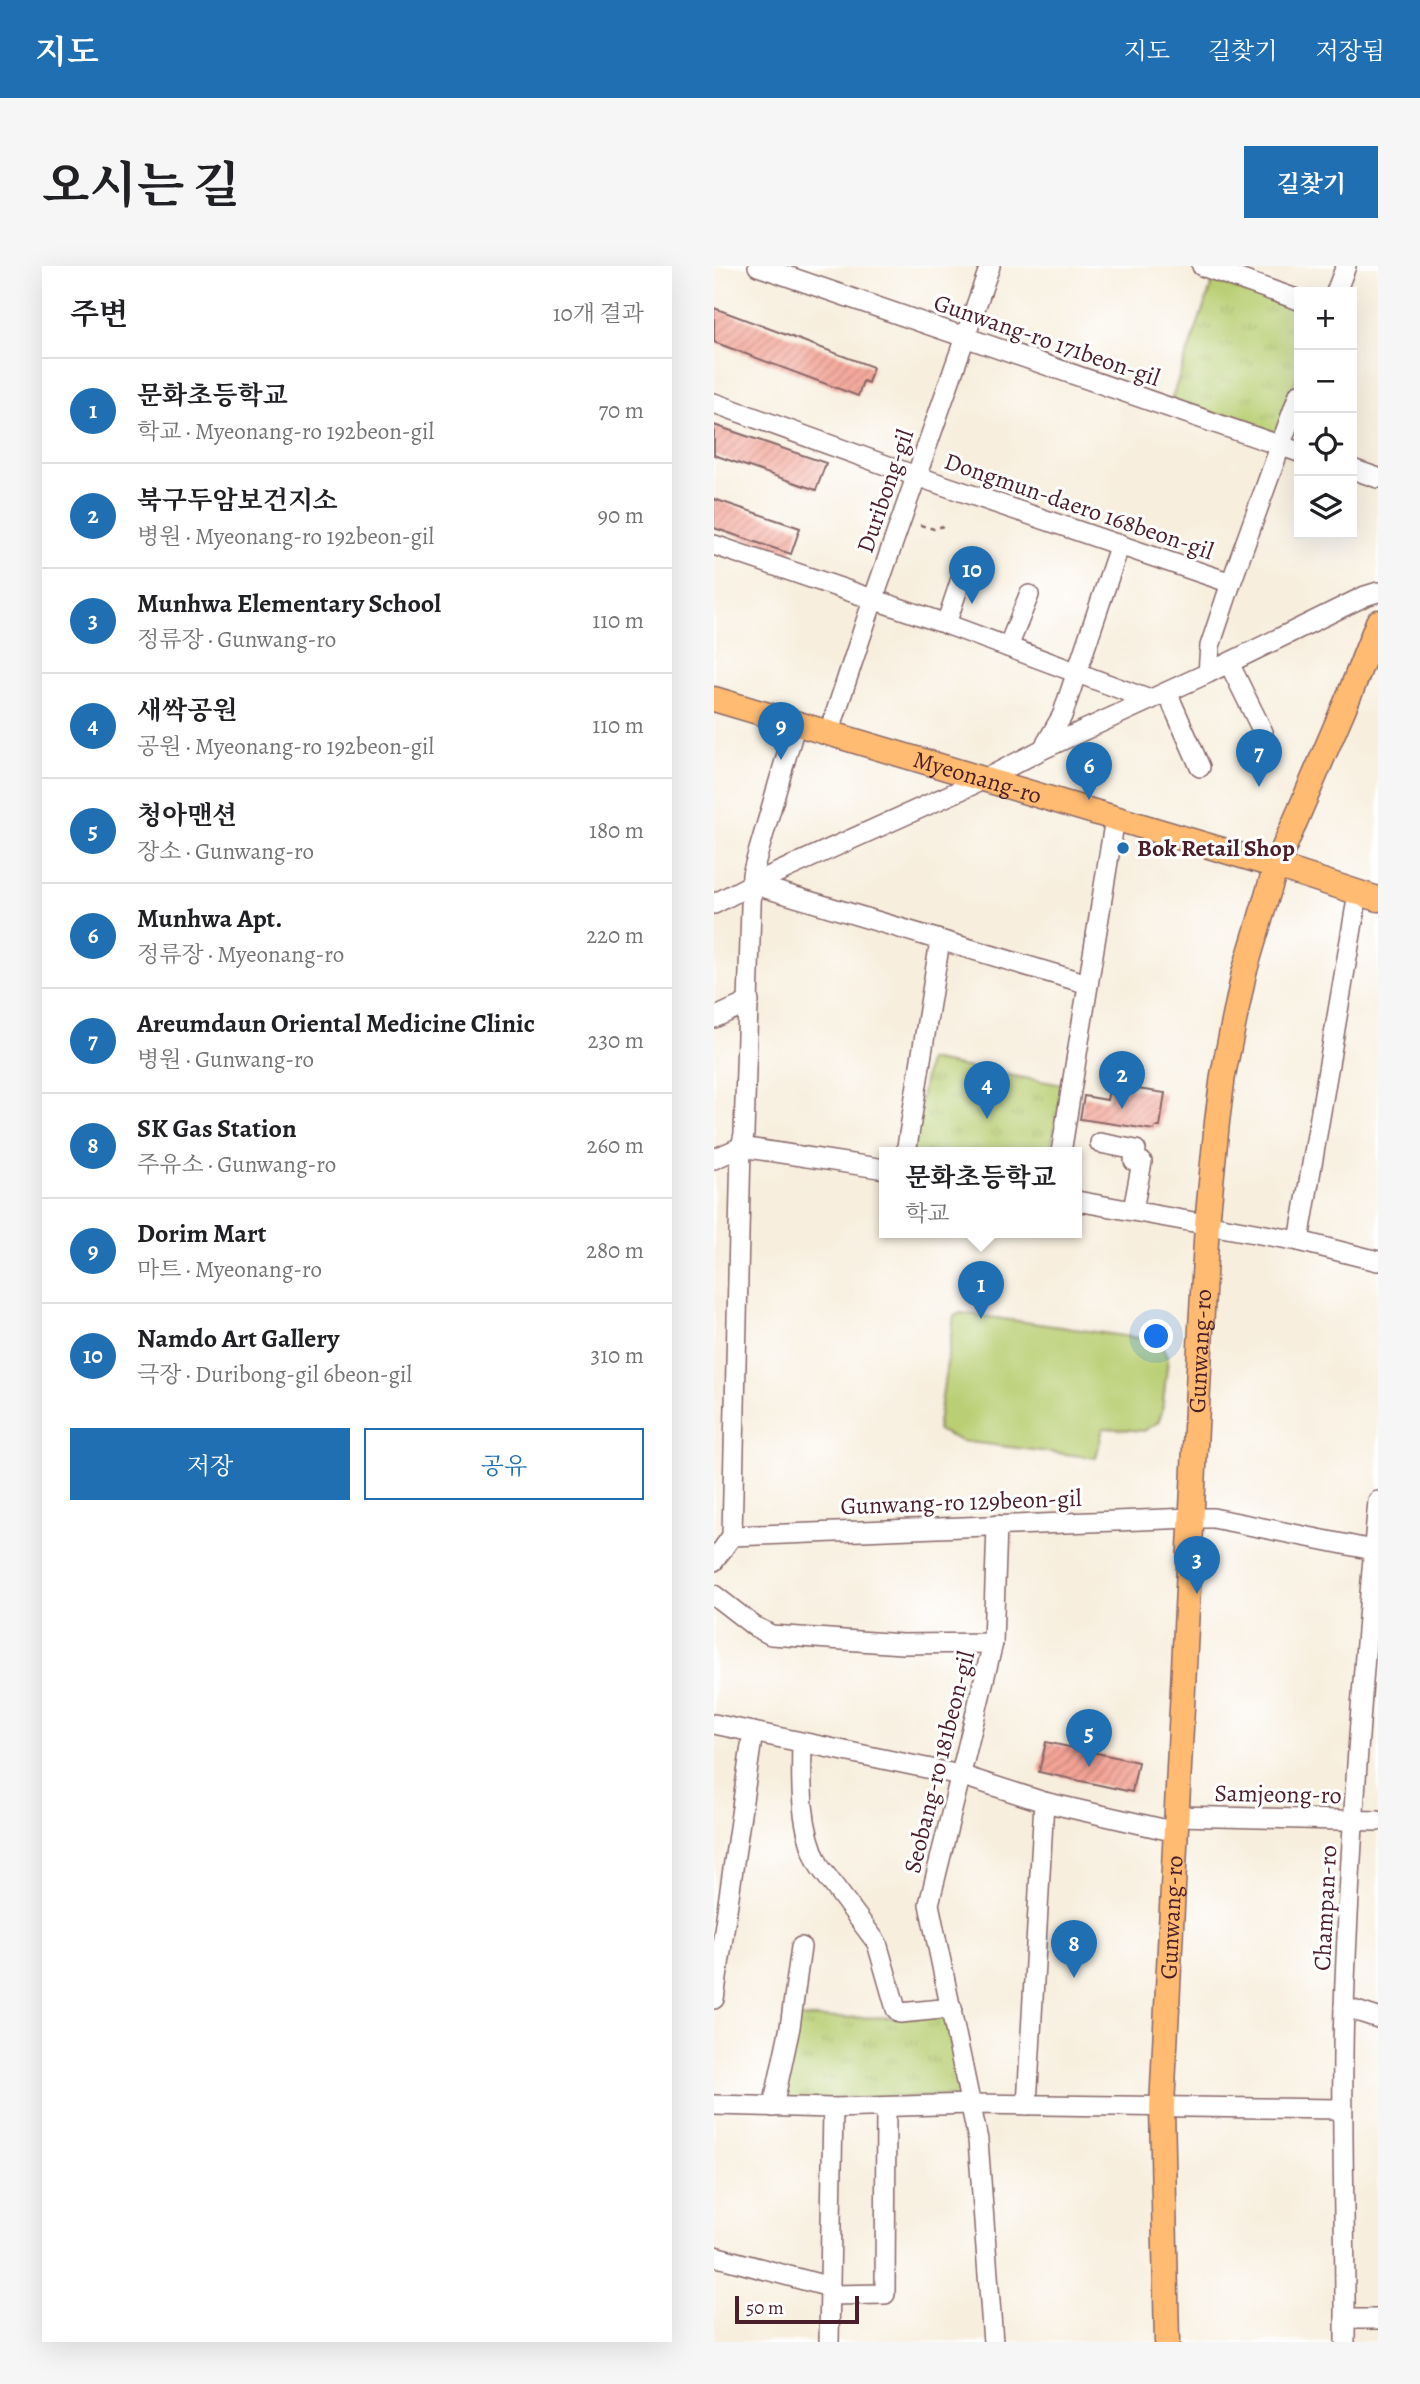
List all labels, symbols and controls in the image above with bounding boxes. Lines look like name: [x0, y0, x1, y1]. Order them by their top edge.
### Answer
text: 지도: [35, 29, 99, 74]
text: 지도: [1124, 35, 1170, 67]
text: 길찾기: [1208, 35, 1277, 67]
text: 저장됨: [1315, 35, 1385, 67]
button: 길찾기: [1244, 146, 1378, 218]
text: 오시는 길: [42, 152, 240, 219]
street label: Gunwang-ro 171beon-gil: [930, 286, 1164, 394]
map controls: [1294, 287, 1357, 539]
button: +: [1294, 287, 1357, 350]
text: 주변: [70, 294, 128, 334]
text: 10개 결과: [553, 298, 644, 329]
button: −: [1294, 350, 1357, 413]
text: 문화초등학교: [137, 378, 288, 413]
text: 1: [89, 395, 97, 426]
text: 70 m: [598, 395, 644, 426]
button: locate: [1294, 413, 1357, 476]
text: 학교 · Myeonang-ro 192beon-gil: [137, 416, 434, 447]
street label: Duribong-gil: [849, 425, 921, 557]
street label: Dongmun-daero 168beon-gil: [940, 445, 1218, 567]
button: layers: [1294, 476, 1357, 539]
text: 북구두암보건지소: [137, 483, 338, 518]
text: 2: [87, 500, 99, 531]
text: 90 m: [598, 500, 644, 531]
text: 병원 · Myeonang-ro 192beon-gil: [137, 521, 434, 552]
pin: 10: [949, 546, 995, 604]
text: Munhwa Elementary School: [137, 586, 441, 621]
text: 3: [88, 605, 98, 636]
text: 110 m: [592, 605, 644, 636]
text: 정류장 · Gunwang-ro: [137, 624, 336, 655]
text: 새싹공원: [137, 693, 237, 728]
pin: 9: [758, 702, 804, 760]
text: 4: [88, 710, 98, 741]
text: 110 m: [592, 710, 644, 741]
pin: 7: [1236, 729, 1282, 787]
text: 공원 · Myeonang-ro 192beon-gil: [137, 731, 434, 762]
pin: 6: [1066, 742, 1112, 800]
street label: Myeonang-ro: [910, 743, 1046, 812]
text: 청아맨션: [137, 798, 237, 833]
text: 5: [88, 815, 98, 846]
text: 180 m: [589, 815, 644, 846]
place label: Bok Retail Shop: [1137, 832, 1295, 864]
text: 장소 · Gunwang-ro: [137, 836, 314, 867]
marker: Bok Retail Shop: [1115, 840, 1131, 856]
text: Munhwa Apt.: [137, 901, 282, 936]
text: 6: [88, 920, 98, 951]
text: 220 m: [586, 920, 644, 951]
text: 정류장 · Myeonang-ro: [137, 939, 344, 970]
text: Areumdaun Oriental Medicine Clinic: [137, 1006, 535, 1041]
text: 7: [88, 1025, 98, 1056]
text: 230 m: [588, 1025, 644, 1056]
text: 병원 · Gunwang-ro: [137, 1044, 314, 1075]
pin: 2: [1099, 1051, 1145, 1109]
pin: 4: [964, 1061, 1010, 1119]
text: SK Gas Station: [137, 1111, 297, 1146]
text: 8: [87, 1130, 99, 1161]
text: 260 m: [586, 1130, 644, 1161]
popup: [879, 1147, 1082, 1238]
text: 주유소 · Gunwang-ro: [137, 1149, 336, 1180]
text: 문화초등학교: [905, 1160, 1056, 1195]
text: 학교: [905, 1198, 950, 1229]
text: Dorim Mart: [137, 1216, 266, 1251]
text: 9: [88, 1235, 98, 1266]
text: 280 m: [586, 1235, 644, 1266]
text: 마트 · Myeonang-ro: [137, 1254, 322, 1285]
pin: 1: [958, 1261, 1004, 1319]
street label: Gunwang-ro: [1181, 1288, 1219, 1414]
your location: [1139, 1319, 1173, 1353]
text: Namdo Art Gallery: [137, 1321, 339, 1356]
text: 10: [83, 1340, 103, 1371]
text: 310 m: [591, 1340, 644, 1371]
text: 극장 · Duribong-gil 6beon-gil: [137, 1359, 412, 1390]
button: 저장: [70, 1428, 350, 1500]
button: 공유: [364, 1428, 644, 1500]
street label: Gunwang-ro 129beon-gil: [840, 1482, 1082, 1522]
pin: 3: [1174, 1536, 1220, 1594]
street label: Seobang-ro 181beon-gil: [896, 1647, 982, 1877]
pin: 5: [1066, 1709, 1112, 1767]
street label: Samjeong-ro: [1214, 1777, 1342, 1811]
street label: Champan-ro: [1306, 1844, 1344, 1972]
street label: Gunwang-ro: [1152, 1854, 1191, 1980]
pin: 8: [1051, 1920, 1097, 1978]
scale bar: [735, 2293, 859, 2325]
text: 50 m: [746, 2295, 784, 2321]

